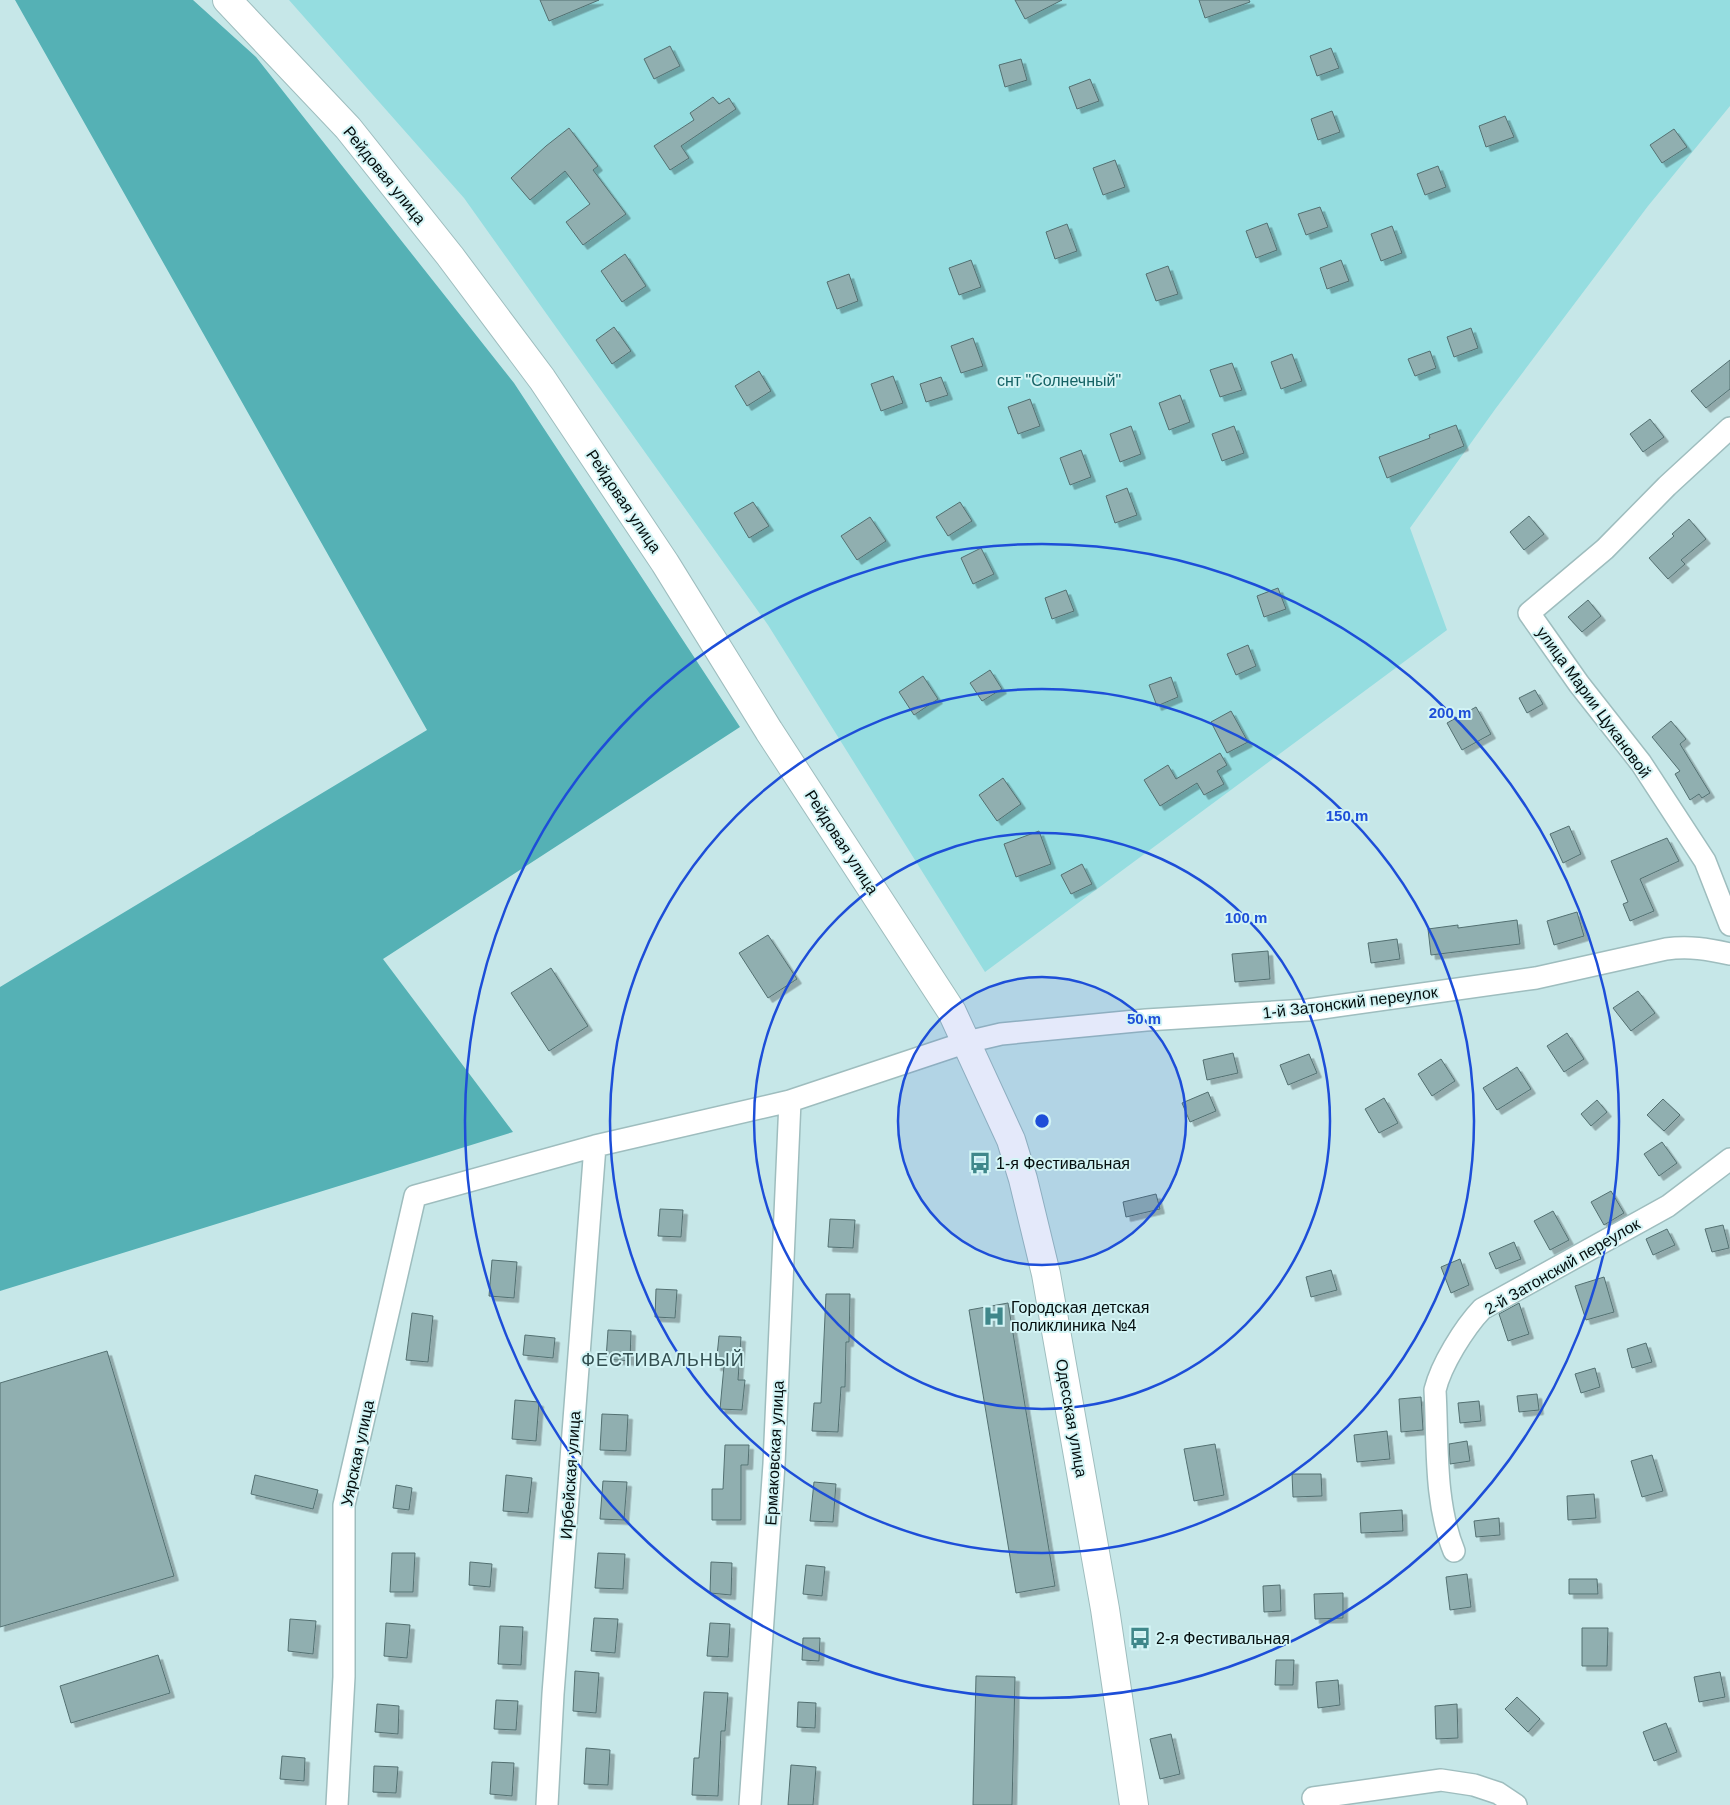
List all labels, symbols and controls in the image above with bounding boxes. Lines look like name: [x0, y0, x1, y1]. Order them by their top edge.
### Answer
street label: Рейдовая улица: [340, 123, 429, 228]
park label: снт "Солнечный": [997, 372, 1121, 389]
street label: Рейдовая улица: [583, 447, 664, 556]
street label: улица Марии Цукановой: [1533, 624, 1654, 781]
text: 200 m: [1429, 704, 1471, 721]
street label: Рейдовая улица: [802, 787, 882, 897]
text: 150 m: [1326, 807, 1368, 824]
text: 100 m: [1225, 909, 1267, 926]
street label: 1-й Затонский переулок: [1262, 983, 1440, 1022]
text: 50 m: [1127, 1010, 1161, 1027]
centre of rings: [1033, 1112, 1051, 1130]
bus stop icon: 1-я Фестивальная: [967, 1150, 993, 1176]
place label: 1-я Фестивальная: [996, 1155, 1130, 1172]
street label: 2-й Затонский переулок: [1482, 1215, 1644, 1318]
place label: Городская детская поликлиника №4: [1011, 1299, 1149, 1334]
hospital icon: Городская детская поликлиника №4: [981, 1303, 1007, 1329]
district label: ФЕСТИВАЛЬНЫЙ: [581, 1349, 745, 1370]
street label: Одесская улица: [1053, 1358, 1090, 1479]
street label: Ермаковская улица: [762, 1380, 787, 1526]
street label: Уярская улица: [338, 1398, 377, 1508]
street label: Ирбейская улица: [558, 1410, 583, 1540]
bus stop icon: 2-я Фестивальная: [1127, 1625, 1153, 1651]
place label: 2-я Фестивальная: [1156, 1630, 1290, 1647]

